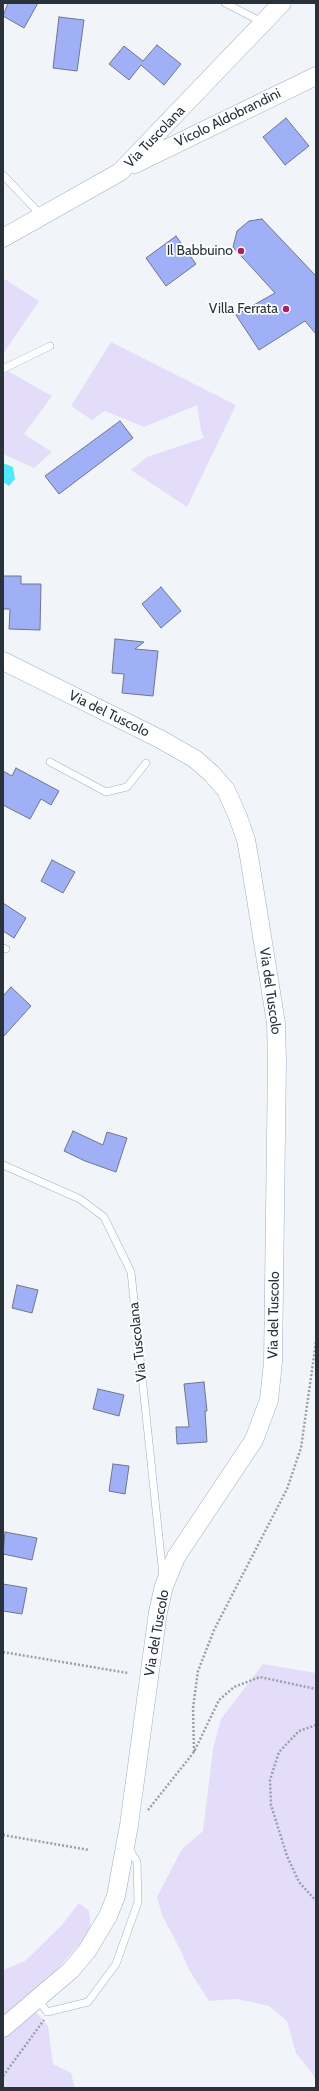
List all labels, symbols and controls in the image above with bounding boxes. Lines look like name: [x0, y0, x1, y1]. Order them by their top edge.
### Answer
street label: Vicolo Aldobrandini: [172, 85, 284, 151]
street label: Via Tuscolana: [121, 102, 189, 172]
place label: Il Babbuino: [167, 243, 233, 259]
marker: Il Babbuino: [236, 246, 246, 256]
place label: Villa Ferrata: [209, 301, 278, 317]
marker: Villa Ferrata: [281, 304, 291, 314]
street label: Via del Tuscolo: [66, 687, 152, 741]
street label: Via del Tuscolo: [256, 946, 284, 1036]
street label: Via del Tuscolo: [265, 1271, 283, 1359]
street label: Via Tuscolana: [125, 1301, 151, 1383]
street label: Via del Tuscolo: [141, 1588, 173, 1678]

